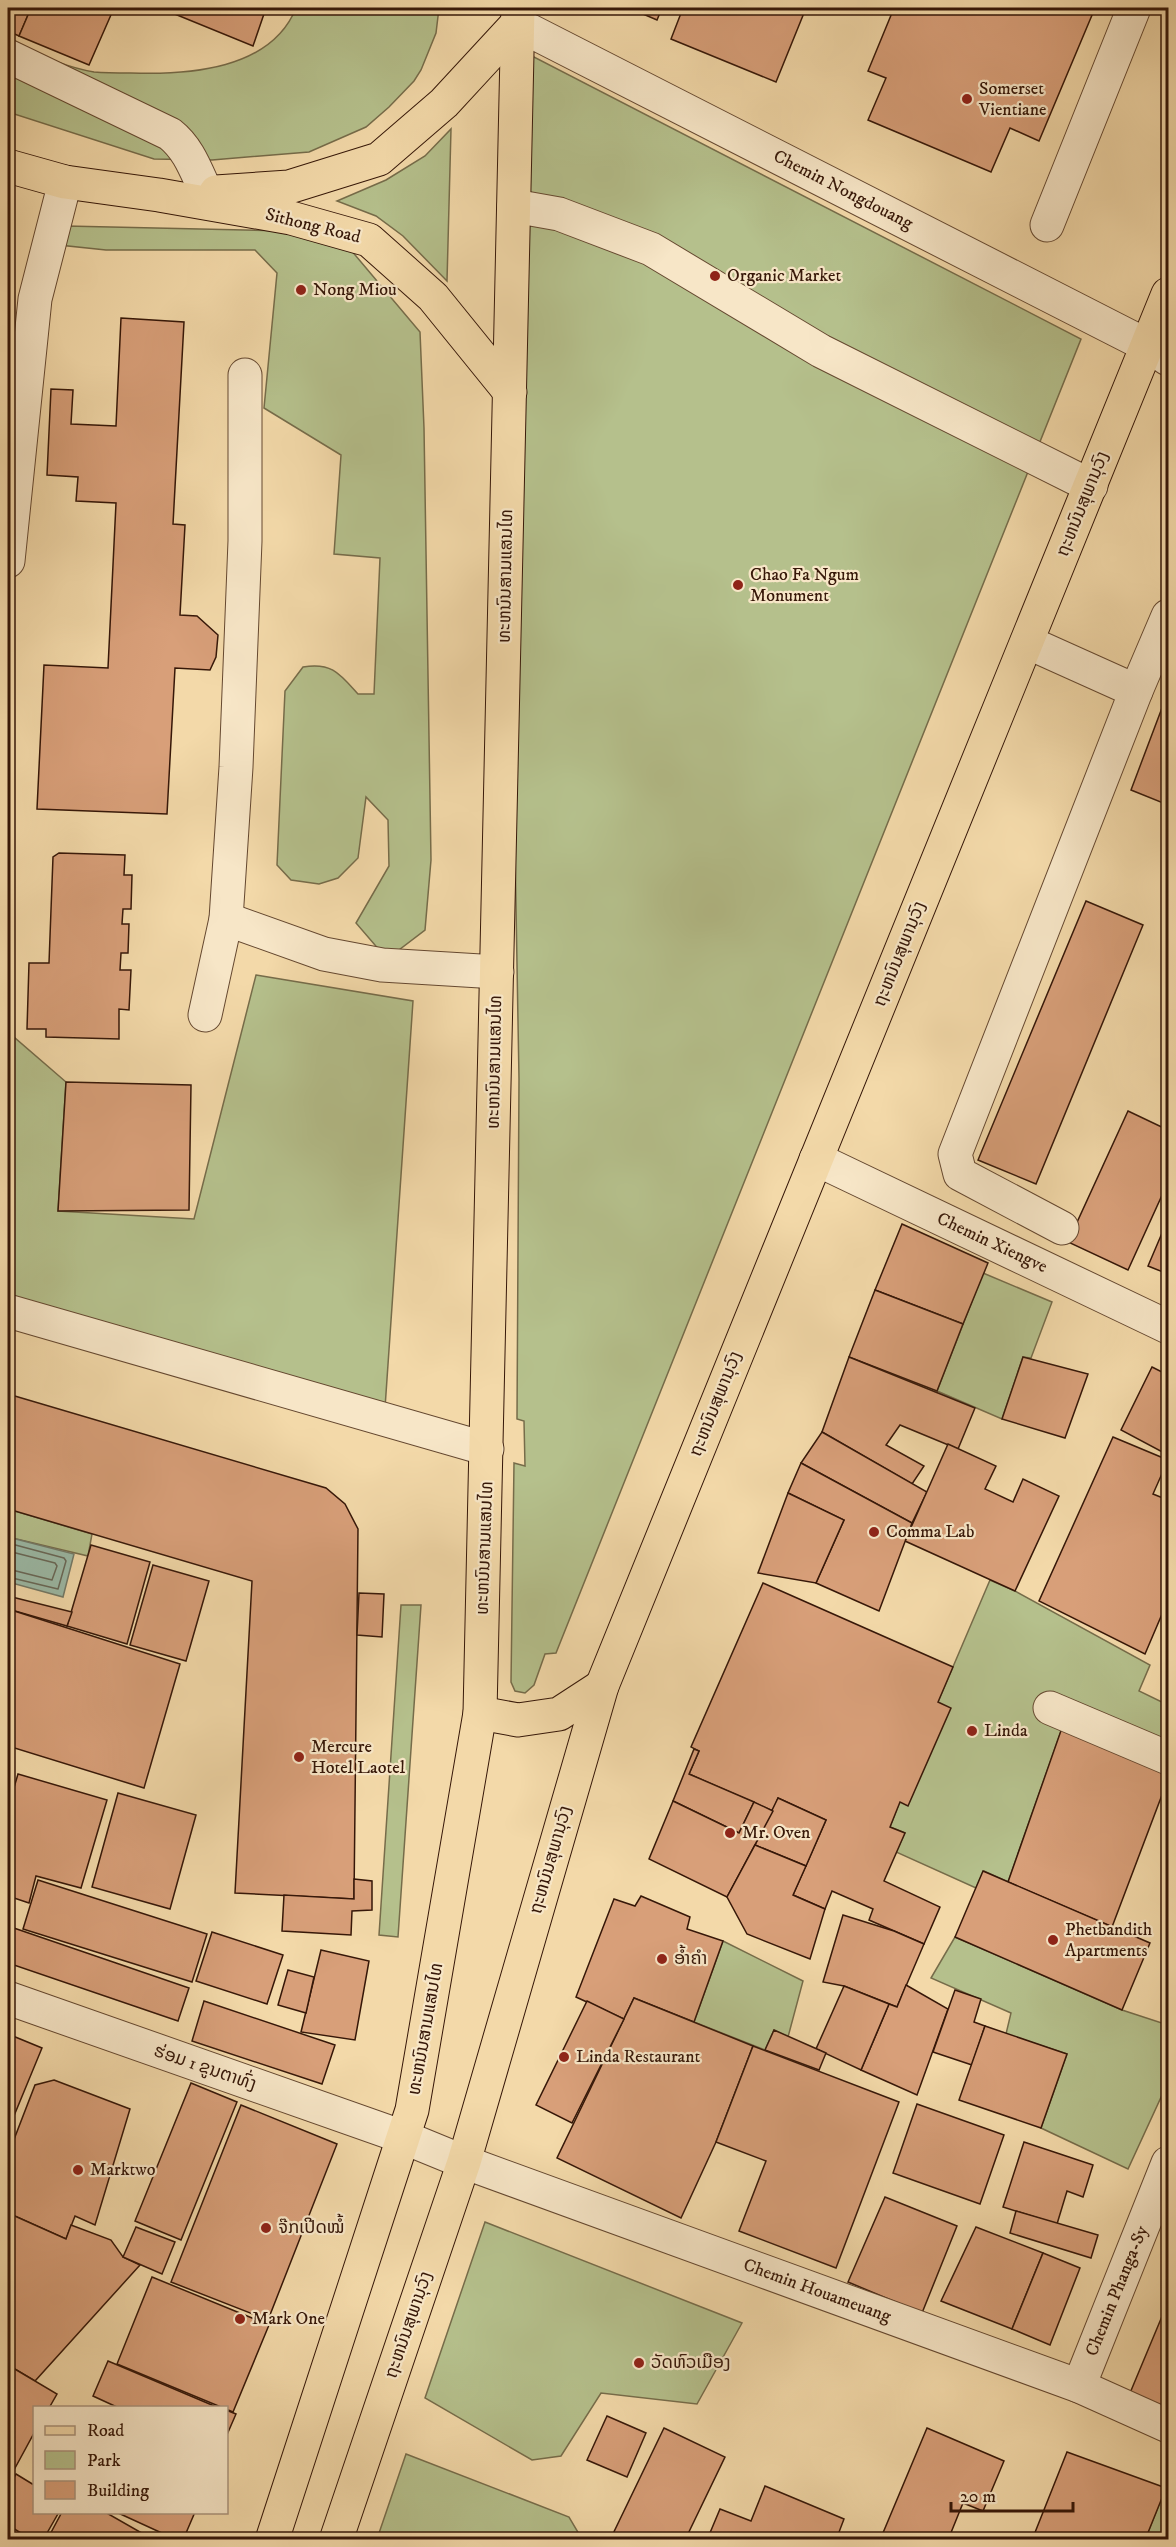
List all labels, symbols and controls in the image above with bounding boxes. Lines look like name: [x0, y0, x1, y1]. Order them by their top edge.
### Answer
place label: Somerset Vientiane: [978, 78, 1047, 121]
marker: Somerset Vientiane: [960, 92, 974, 106]
street label: Chemin Nongdouang: [769, 145, 917, 235]
street label: Sithong Road: [263, 204, 363, 248]
place label: Organic Market: [727, 265, 841, 287]
marker: Organic Market: [708, 269, 722, 283]
place label: Nong Miou: [313, 279, 397, 301]
marker: Nong Miou: [294, 283, 308, 297]
street label: ຖະຫນົນສຸພານຸວົງ: [1052, 448, 1114, 560]
street label: ທະຫນົນສາມແສນໄທ: [494, 509, 518, 643]
place label: Chao Fa Ngum Monument: [750, 564, 859, 607]
marker: Chao Fa Ngum Monument: [731, 578, 745, 592]
street label: ຖະຫນົນສຸພານຸວົງ: [869, 898, 931, 1010]
street label: ທະຫນົນສາມແສນໄທ: [483, 995, 507, 1129]
street label: Chemin Xiengve: [933, 1208, 1051, 1278]
street label: ຖະຫນົນສຸພານຸວົງ: [685, 1348, 747, 1460]
street label: ທະຫນົນສາມແສນໄທ: [472, 1481, 498, 1615]
place label: Comma Lab: [886, 1521, 974, 1543]
marker: Comma Lab: [867, 1525, 881, 1539]
place label: Linda: [984, 1720, 1028, 1742]
marker: Linda: [965, 1724, 979, 1738]
place label: Mercure Hotel Laotel: [311, 1736, 406, 1779]
marker: Mercure Hotel Laotel: [292, 1750, 306, 1764]
street label: ຖະຫນົນສຸພານຸວົງ: [525, 1803, 577, 1917]
place label: Mr. Oven: [742, 1822, 811, 1844]
marker: Mr. Oven: [723, 1826, 737, 1840]
place label: Phetbandith Apartments: [1065, 1919, 1153, 1962]
marker: Phetbandith Apartments: [1046, 1933, 1060, 1947]
place label: ອ້ຳຄຳ: [674, 1944, 707, 1970]
marker: ອ້ຳຄຳ: [655, 1952, 669, 1966]
street label: ທະຫນົນສາມແສນໄທ: [404, 1961, 448, 2097]
street label: ຮ່ອມ 1 ຂູນຕາທົ່ງ: [151, 2037, 260, 2096]
place label: Linda Restaurant: [576, 2046, 701, 2068]
marker: Linda Restaurant: [557, 2050, 571, 2064]
place label: Marktwo: [90, 2159, 156, 2181]
marker: Marktwo: [71, 2163, 85, 2177]
place label: ຈ໊ກເປີດໝ້ໍ: [278, 2213, 345, 2239]
marker: ຈ໊ກເປີດໝ້ໍ: [259, 2221, 273, 2235]
street label: Chemin Phanga-Sy: [1081, 2222, 1153, 2359]
street label: Chemin Houameuang: [740, 2254, 894, 2328]
street label: ຖະຫນົນສຸພານຸວົງ: [380, 2269, 438, 2381]
place label: Mark One: [252, 2308, 325, 2330]
marker: Mark One: [233, 2312, 247, 2326]
place label: ວັດຫົວເມືອງ: [651, 2352, 731, 2374]
marker: ວັດຫົວເມືອງ: [632, 2356, 646, 2370]
legend: [33, 2406, 228, 2514]
text: Road: [87, 2420, 124, 2442]
text: Park: [87, 2450, 121, 2472]
scale bar: [951, 2475, 1072, 2513]
text: Building: [87, 2480, 149, 2502]
text: 20 m: [960, 2486, 996, 2508]

